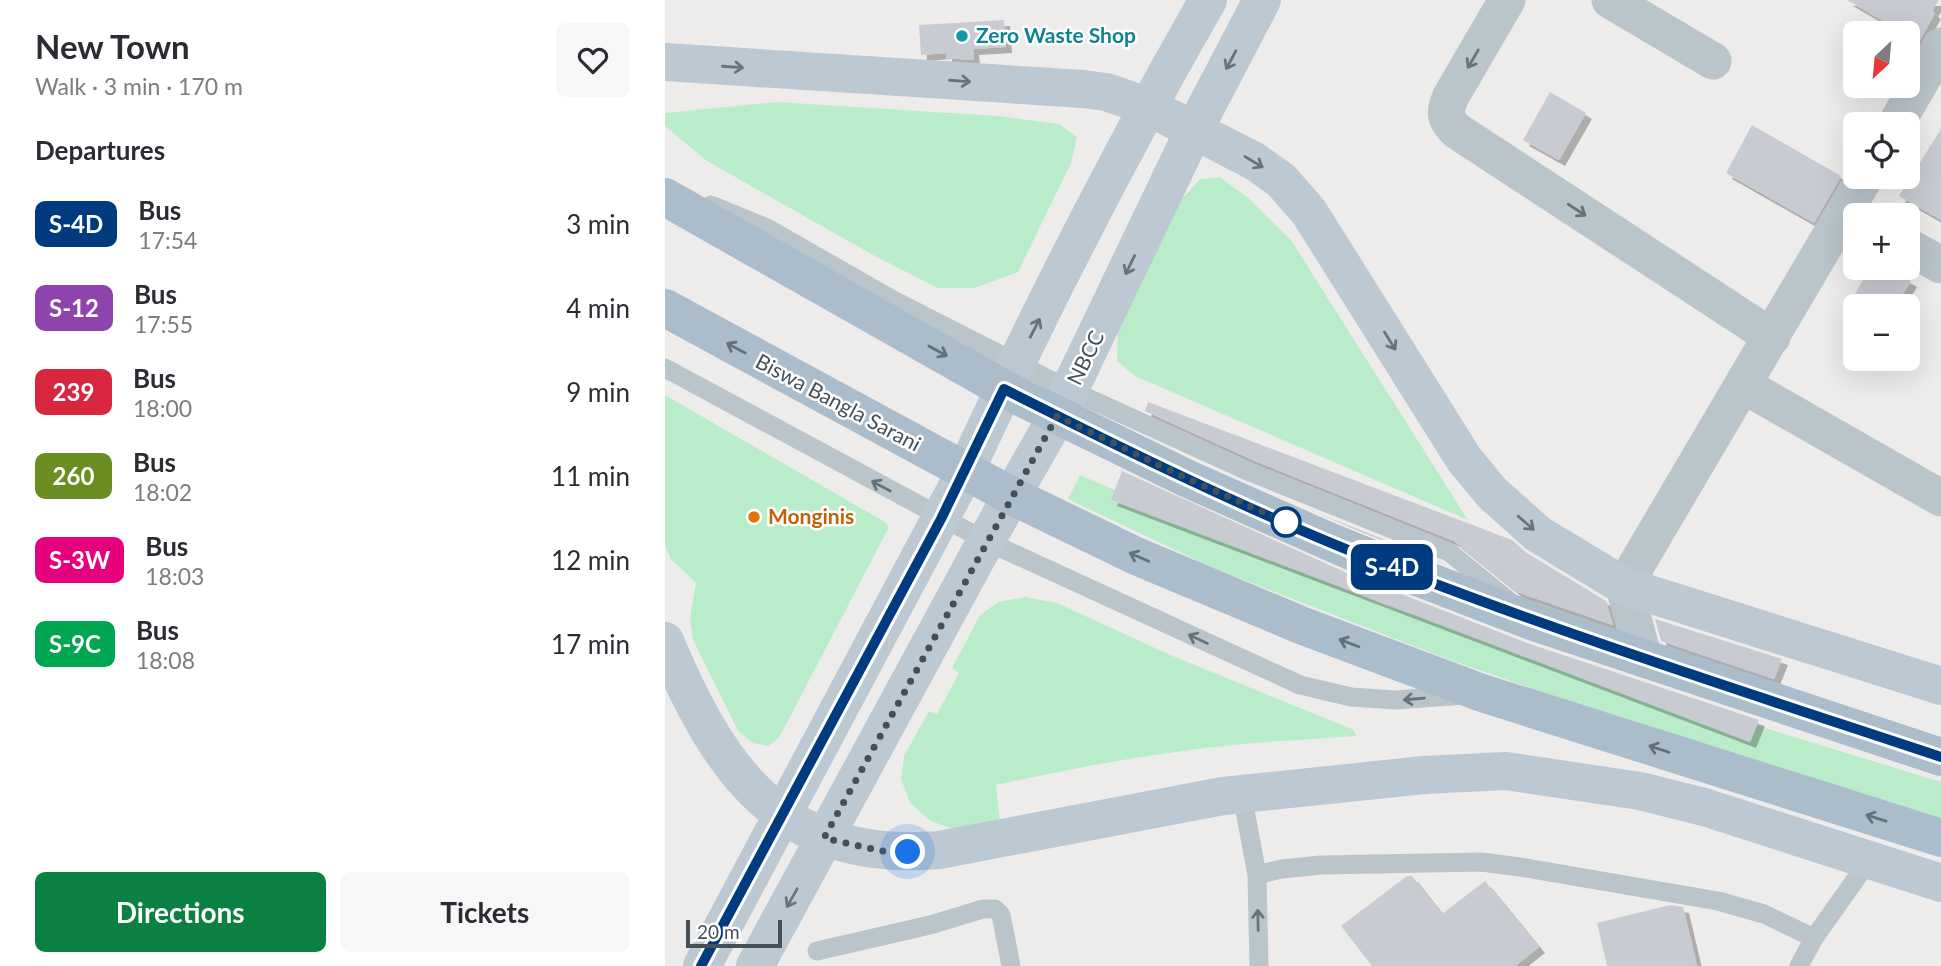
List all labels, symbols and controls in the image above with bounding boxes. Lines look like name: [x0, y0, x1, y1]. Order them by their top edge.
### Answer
north arrow: [1843, 21, 1920, 98]
map controls: [1843, 21, 1920, 371]
place label: Zero Waste Shop: [976, 22, 1136, 47]
button: heart: [556, 23, 630, 97]
text: New Town: [35, 26, 190, 66]
marker: Zero Waste Shop: [954, 28, 970, 44]
one-way arrow: [1466, 48, 1479, 69]
one-way arrow: [1223, 50, 1237, 70]
one-way arrow: [721, 60, 744, 73]
text: Walk · 3 min · 170 m: [35, 72, 243, 100]
one-way arrow: [948, 75, 971, 88]
button: locate: [1843, 112, 1920, 189]
text: Departures: [35, 134, 165, 166]
one-way arrow: [1244, 156, 1264, 170]
text: Bus: [138, 194, 181, 226]
one-way arrow: [1567, 203, 1586, 217]
button: +: [1843, 203, 1920, 280]
text: 3 min: [566, 208, 630, 240]
text: S-4D: [49, 209, 103, 238]
text: 17:54: [138, 226, 197, 254]
one-way arrow: [1123, 253, 1136, 275]
text: Bus: [134, 278, 177, 310]
text: 4 min: [566, 292, 630, 324]
text: S-12: [49, 293, 99, 322]
button: −: [1843, 294, 1920, 371]
text: 17:55: [134, 310, 193, 338]
one-way arrow: [1029, 318, 1043, 339]
street label: NBCC: [1061, 326, 1108, 389]
one-way arrow: [1384, 331, 1398, 351]
one-way arrow: [726, 341, 747, 354]
one-way arrow: [927, 344, 947, 358]
street label: Biswa Bangla Sarani: [752, 348, 925, 456]
text: Bus: [133, 362, 176, 394]
text: 9 min: [566, 376, 630, 408]
text: 239: [53, 377, 94, 406]
text: 18:00: [133, 394, 192, 422]
text: Bus: [133, 446, 176, 478]
text: 11 min: [551, 460, 630, 492]
text: 260: [53, 461, 94, 490]
text: 18:02: [133, 478, 192, 506]
one-way arrow: [871, 479, 892, 492]
place label: Monginis: [768, 503, 854, 528]
unlabelled marker: [1271, 507, 1301, 537]
marker: Monginis: [746, 509, 762, 525]
one-way arrow: [1516, 515, 1534, 531]
text: Bus: [145, 530, 188, 562]
text: 12 min: [551, 544, 630, 576]
line badge: S-4D: [1343, 544, 1441, 590]
text: S-3W: [49, 545, 110, 574]
one-way arrow: [1129, 550, 1150, 563]
text: S-4D: [1365, 552, 1419, 581]
text: 18:03: [145, 562, 204, 590]
text: Bus: [136, 614, 179, 646]
text: 17 min: [551, 628, 630, 660]
text: S-9C: [49, 629, 101, 658]
one-way arrow: [1188, 631, 1209, 645]
one-way arrow: [1339, 636, 1361, 649]
text: 18:08: [136, 646, 195, 674]
one-way arrow: [1403, 693, 1426, 706]
one-way arrow: [1648, 742, 1670, 755]
one-way arrow: [1865, 810, 1887, 823]
your location: [890, 834, 925, 869]
button: Directions: [35, 872, 326, 952]
button: Tickets: [340, 872, 630, 952]
one-way arrow: [784, 887, 798, 908]
one-way arrow: [1252, 909, 1265, 932]
scale bar: [686, 917, 782, 949]
text: 20 m: [697, 920, 740, 943]

